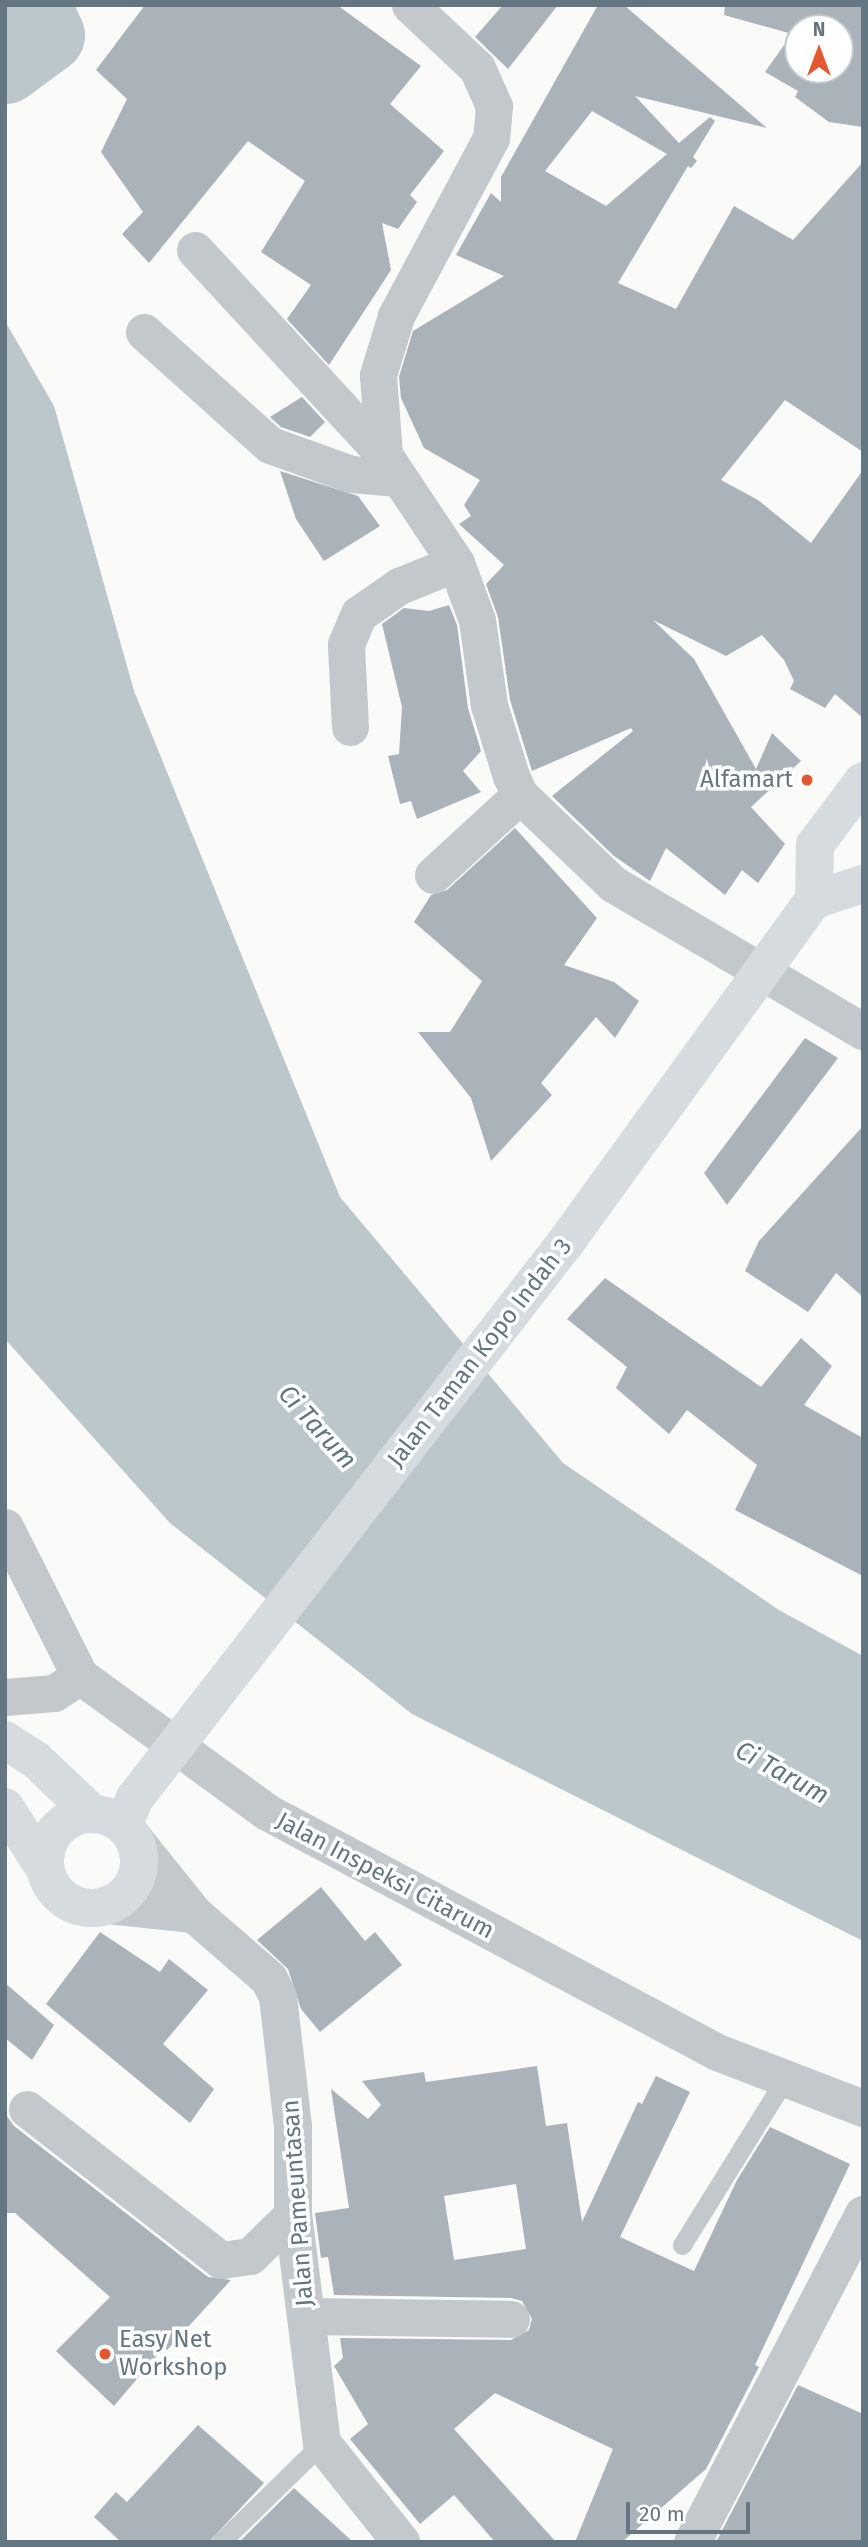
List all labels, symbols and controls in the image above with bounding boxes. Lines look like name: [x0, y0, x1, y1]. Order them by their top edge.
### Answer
north arrow: [784, 14, 854, 84]
text: N: [813, 18, 825, 41]
place label: Alfamart: [700, 766, 793, 794]
marker: Alfamart: [799, 772, 815, 788]
street label: Jalan Taman Kopo Indah 3: [382, 1233, 578, 1473]
water label: Ci Tarum: [271, 1379, 363, 1475]
water label: Ci Tarum: [730, 1735, 834, 1811]
street label: Jalan Inspeksi Citarum: [271, 1806, 499, 1946]
street label: Jalan Pameuntasan: [276, 2099, 320, 2307]
place label: Easy Net Workshop: [119, 2326, 228, 2382]
marker: Easy Net Workshop: [97, 2346, 113, 2362]
scale bar: [630, 2488, 754, 2532]
text: 20 m: [639, 2501, 685, 2527]

